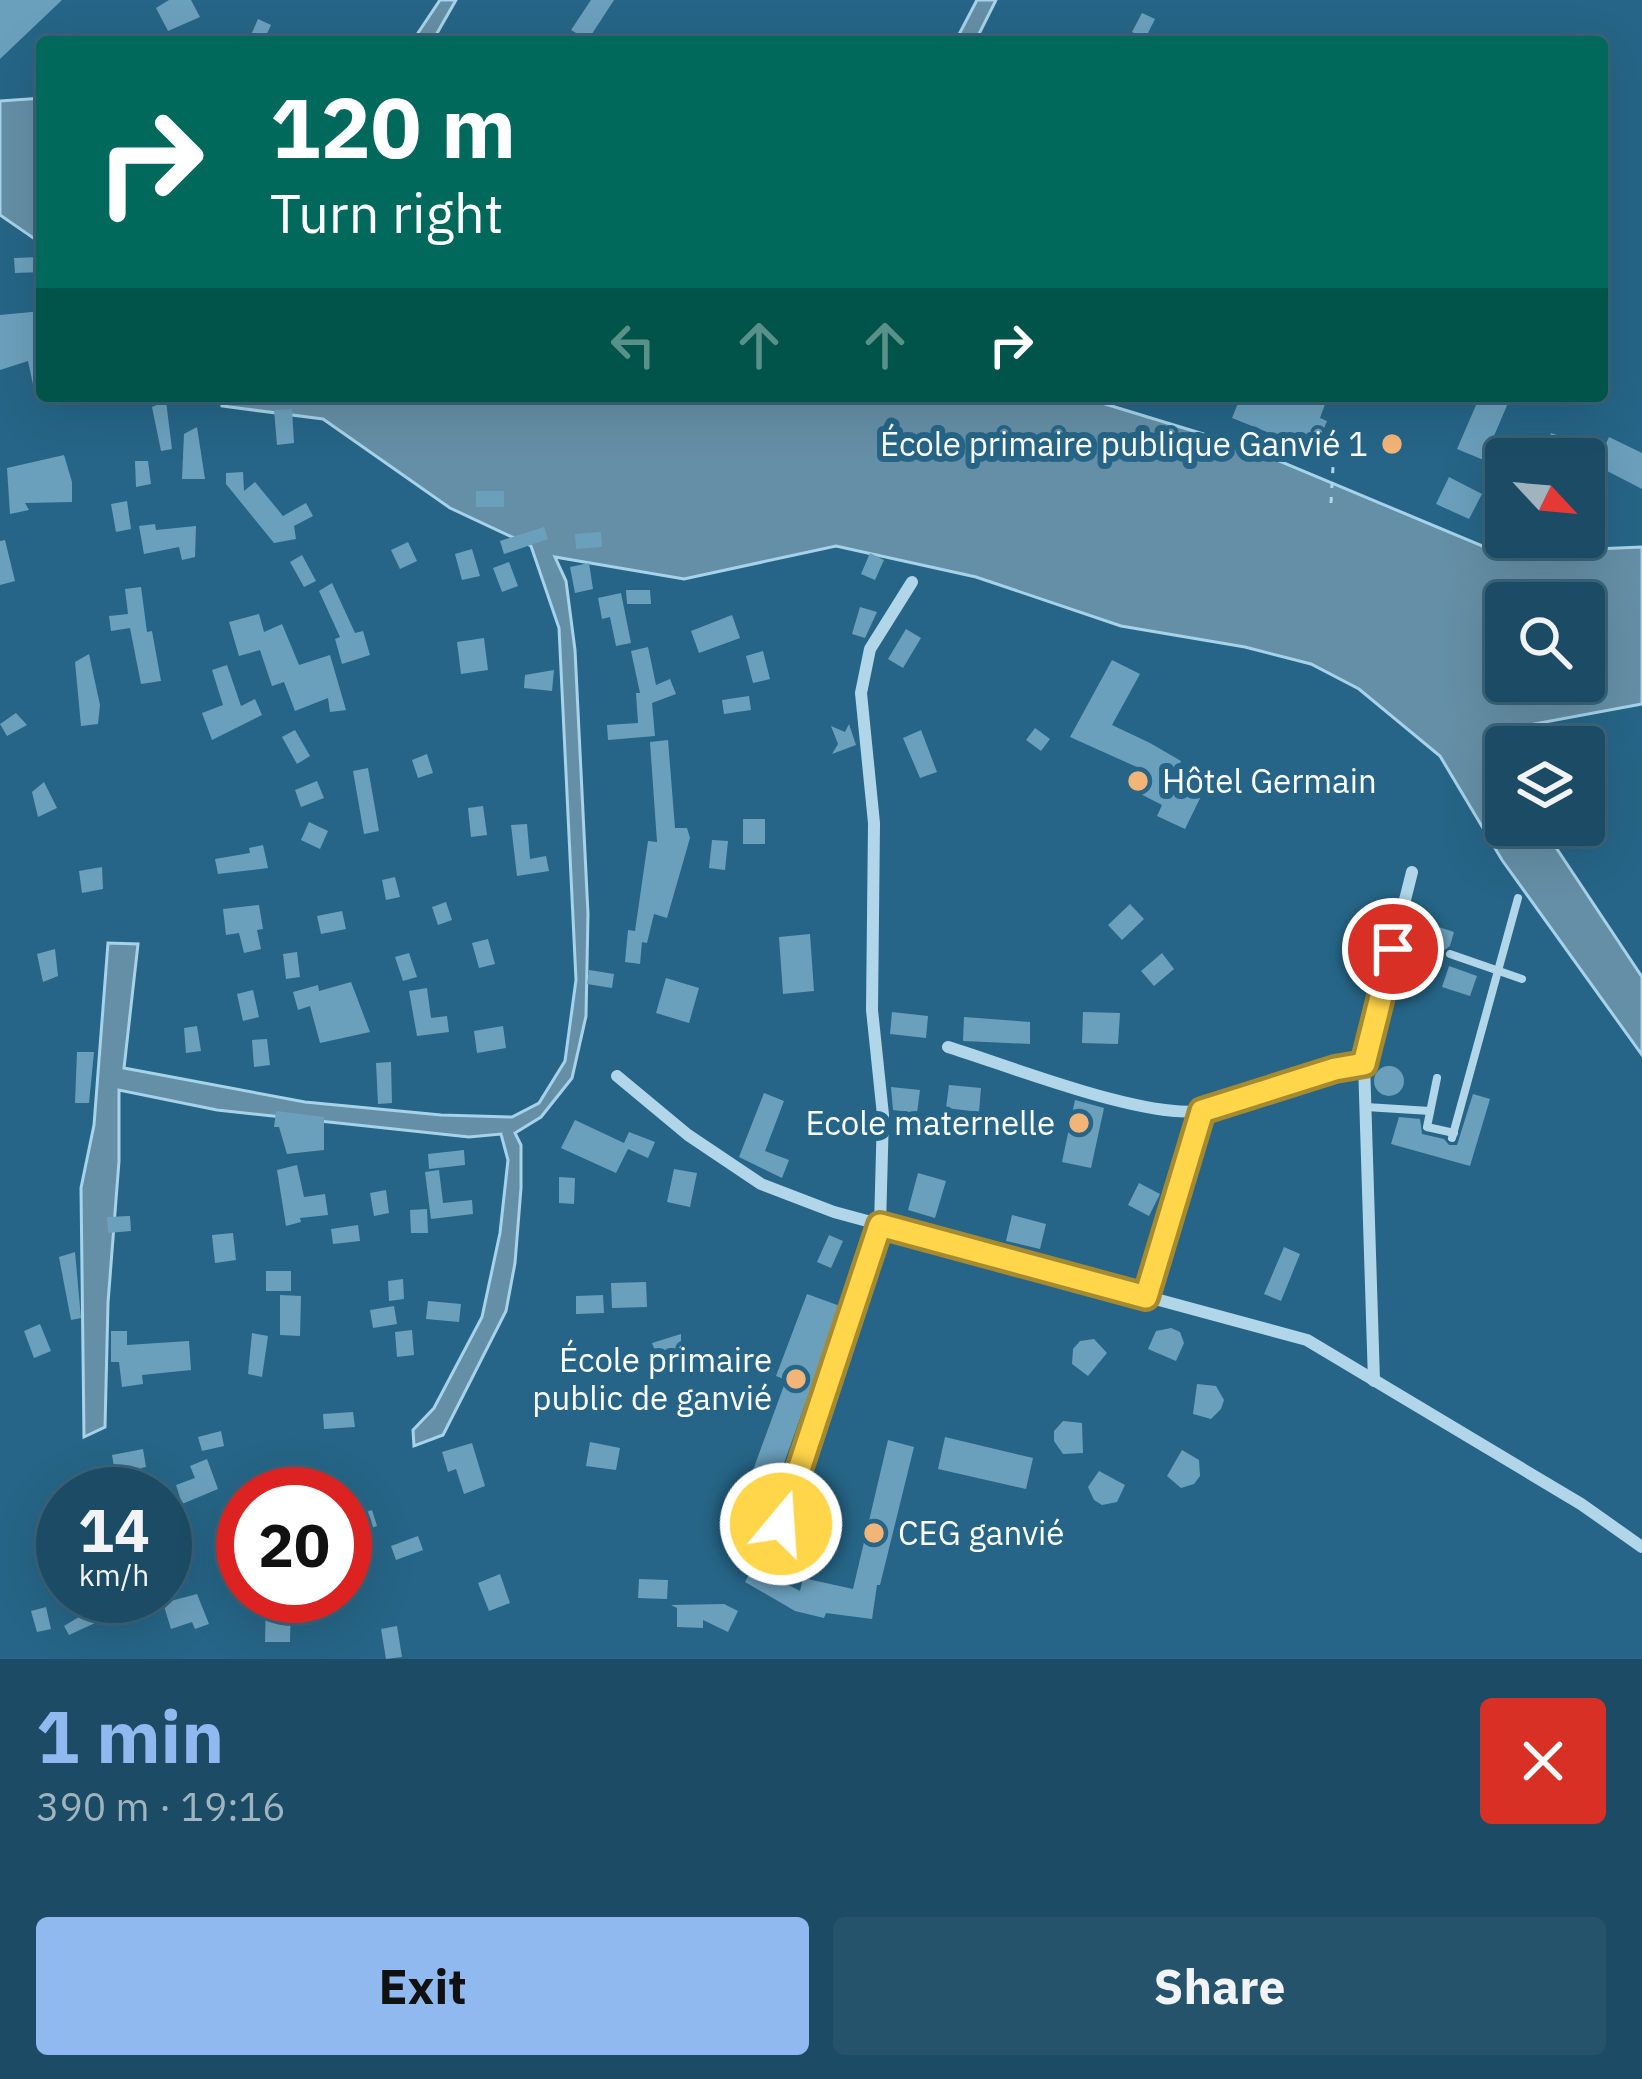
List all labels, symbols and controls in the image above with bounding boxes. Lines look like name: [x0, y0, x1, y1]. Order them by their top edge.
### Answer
text: 120 m: [270, 72, 516, 181]
icon: right: [72, 84, 228, 240]
text: Turn right: [270, 178, 504, 248]
icon: left: [600, 312, 666, 378]
icon: ahead: [726, 312, 792, 378]
icon: ahead: [852, 312, 918, 378]
icon: right: [978, 312, 1044, 378]
place label: École primaire publique Ganvié 1: [880, 422, 1368, 465]
marker: École primaire publique Ganvié 1: [1379, 431, 1405, 457]
north arrow: [1485, 438, 1605, 558]
map controls: [1485, 438, 1605, 846]
button: search: [1485, 582, 1605, 702]
button: layers: [1485, 726, 1605, 846]
place label: Hôtel Germain: [1162, 759, 1377, 802]
marker: Hôtel Germain: [1125, 768, 1151, 794]
pin: [1342, 898, 1444, 1000]
icon: arrive: [1360, 916, 1426, 982]
place label: Ecole maternelle: [805, 1101, 1055, 1144]
marker: Ecole maternelle: [1066, 1110, 1092, 1136]
place label: École primaire public de ganvié: [532, 1338, 772, 1419]
marker: École primaire public de ganvié: [783, 1366, 809, 1392]
position arrow: [718, 1461, 844, 1587]
speed limit sign: 20: [216, 1467, 372, 1623]
text: 14: [78, 1490, 150, 1569]
place label: CEG ganvié: [898, 1511, 1065, 1554]
marker: CEG ganvié: [861, 1520, 887, 1546]
text: km/h: [79, 1555, 149, 1594]
text: 1 min: [36, 1689, 224, 1783]
button: close: [1480, 1698, 1606, 1824]
text: 390 m · 19:16: [36, 1781, 286, 1832]
button: Exit: [36, 1917, 809, 2055]
button: Share: [833, 1917, 1606, 2055]

